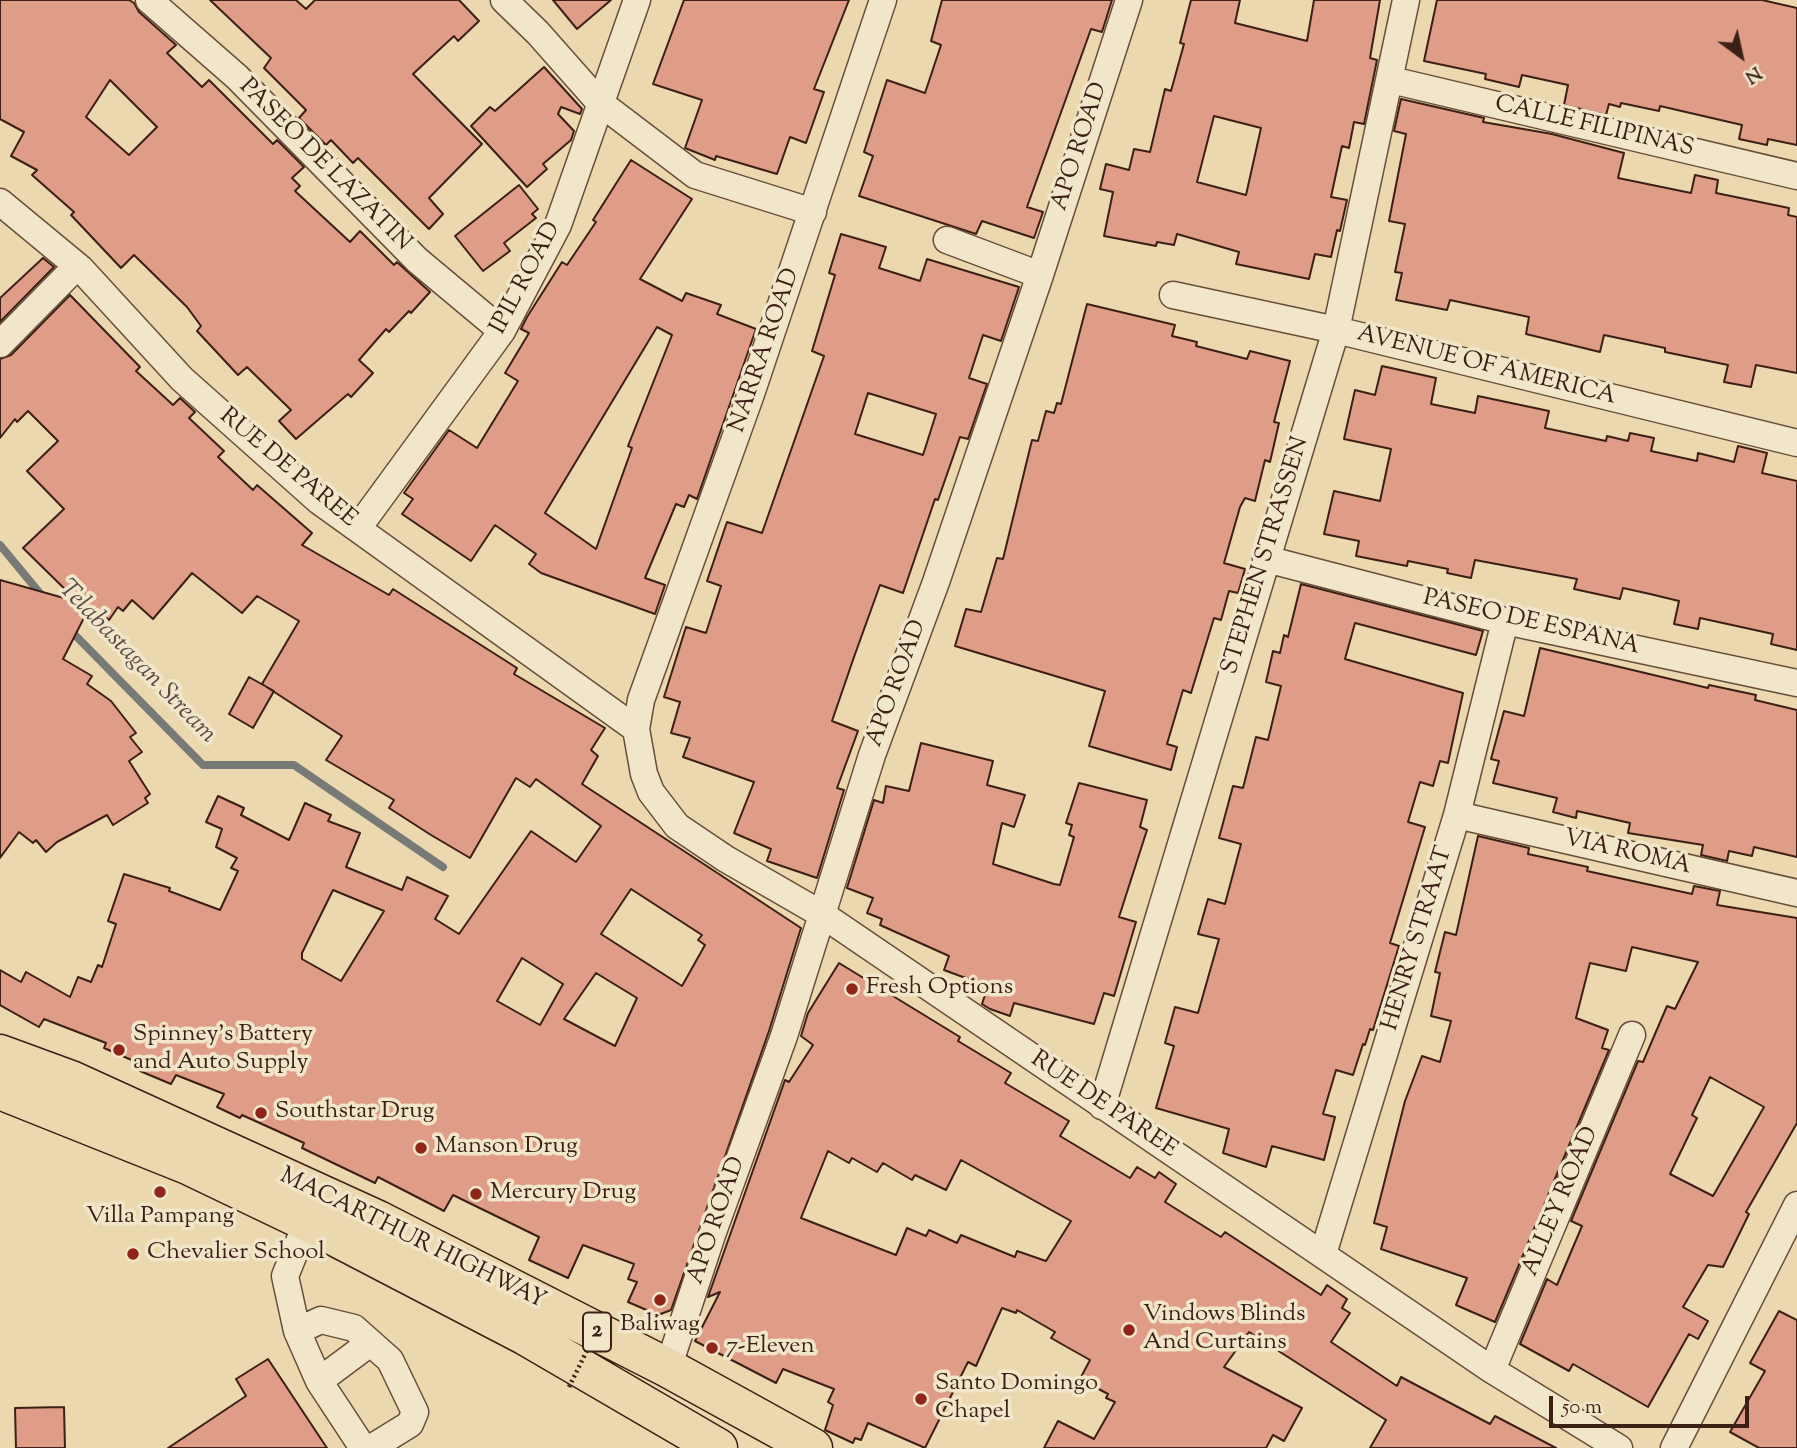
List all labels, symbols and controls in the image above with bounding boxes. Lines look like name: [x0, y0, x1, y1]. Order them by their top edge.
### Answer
north arrow: [1706, 21, 1776, 91]
text: N: [1739, 59, 1766, 89]
street label: PASEO DE LAZATIN: [232, 74, 416, 258]
street label: APO ROAD: [1047, 79, 1115, 215]
street label: CALLE FILIPINAS: [1492, 91, 1696, 165]
street label: IPIL ROAD: [485, 218, 569, 340]
street label: NARRA ROAD: [724, 265, 808, 437]
street label: AVENUE OF AMERICA: [1353, 321, 1619, 413]
street label: RUE DE PAREE: [212, 403, 362, 535]
street label: STEPHEN STRASSEN: [1217, 434, 1317, 678]
water label: Telabastagan Stream: [50, 575, 222, 751]
street label: PASEO DE ESPANA: [1420, 585, 1642, 663]
street label: APO ROAD: [862, 617, 934, 751]
street label: VIA ROMA: [1560, 825, 1694, 883]
street label: HENRY STRAAT: [1377, 843, 1461, 1035]
place label: Fresh Options: [866, 975, 1013, 1003]
marker: Fresh Options: [844, 981, 860, 997]
place label: Spinney's Battery and Auto Supply: [133, 1022, 313, 1078]
marker: Spinney's Battery and Auto Supply: [111, 1042, 127, 1058]
street label: RUE DE PAREE: [1024, 1046, 1182, 1166]
place label: Southstar Drug: [275, 1099, 435, 1127]
marker: Southstar Drug: [253, 1105, 269, 1121]
street label: ALLEY ROAD: [1518, 1123, 1606, 1281]
place label: Manson Drug: [435, 1134, 578, 1162]
marker: Manson Drug: [413, 1140, 429, 1156]
street label: APO ROAD: [683, 1153, 753, 1289]
street label: MACARTHUR HIGHWAY: [274, 1163, 550, 1317]
place label: Mercury Drug: [490, 1180, 636, 1208]
marker: Villa Pampang: [152, 1184, 168, 1200]
marker: Mercury Drug: [468, 1186, 484, 1202]
place label: Villa Pampang: [86, 1204, 234, 1232]
place label: Chevalier School: [147, 1240, 325, 1268]
marker: Chevalier School: [125, 1246, 141, 1262]
marker: Baliwag: [652, 1292, 668, 1308]
place label: Vindows Blinds And Curtains: [1143, 1302, 1305, 1358]
road number: 2: [583, 1312, 611, 1352]
place label: Baliwag: [620, 1312, 700, 1340]
marker: Vindows Blinds And Curtains: [1121, 1322, 1137, 1338]
place label: 7-Eleven: [726, 1334, 815, 1362]
marker: 7-Eleven: [704, 1340, 720, 1356]
place label: Santo Domingo Chapel: [935, 1371, 1098, 1427]
scale bar: [1552, 1382, 1752, 1426]
marker: Santo Domingo Chapel: [913, 1391, 929, 1407]
text: 50 m: [1562, 1393, 1602, 1423]

